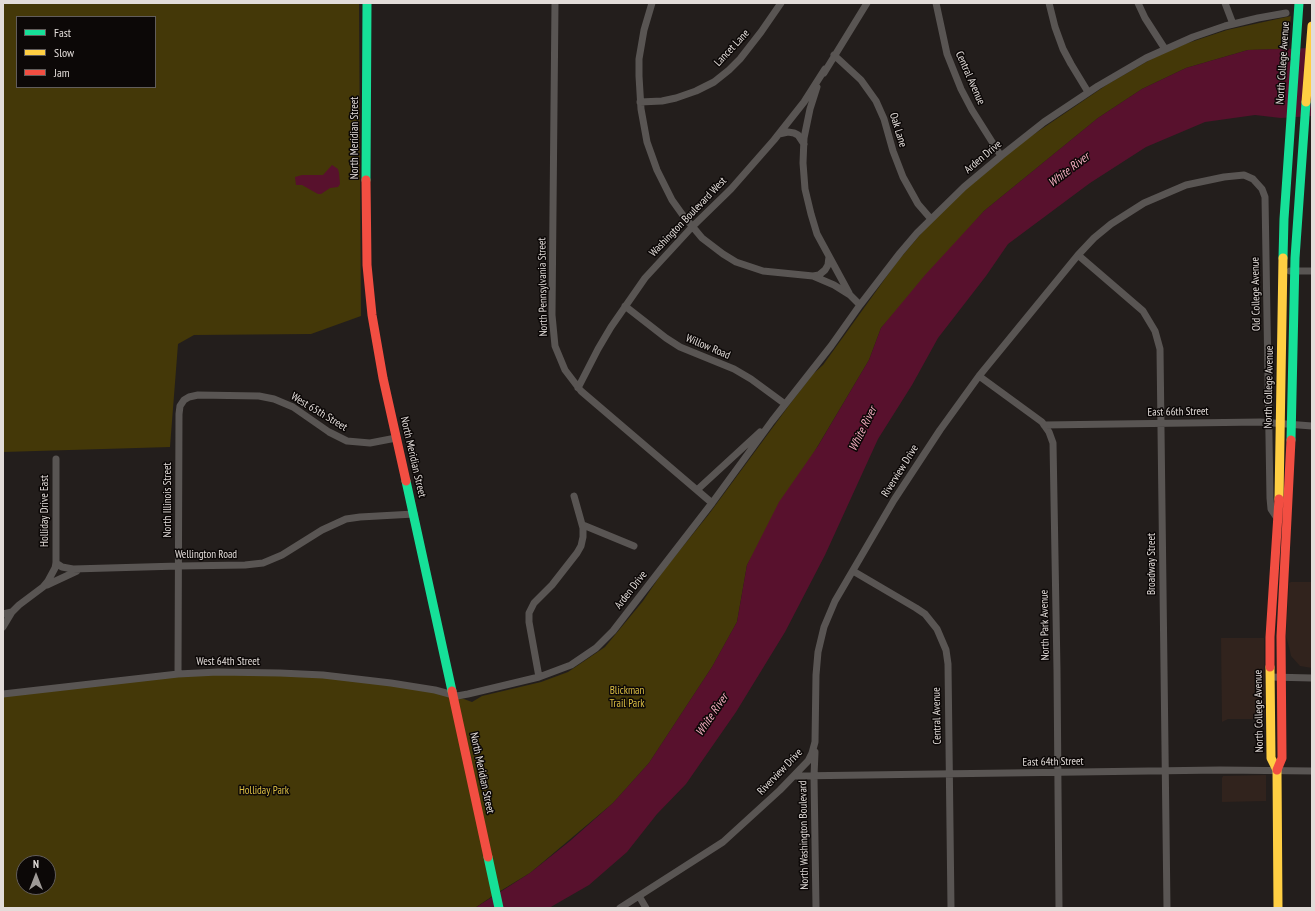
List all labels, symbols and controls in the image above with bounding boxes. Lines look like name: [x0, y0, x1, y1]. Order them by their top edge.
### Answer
legend: [16, 16, 156, 88]
street label: North College Avenue: [1274, 21, 1292, 105]
text: Fast: [54, 25, 71, 40]
street label: Lancet Lane: [712, 27, 752, 69]
text: Slow: [54, 45, 74, 60]
street label: Central Avenue: [952, 49, 988, 107]
text: Jam: [54, 65, 70, 80]
street label: North Meridian Street: [348, 97, 362, 179]
street label: Oak Lane: [887, 111, 909, 149]
street label: Arden Drive: [962, 138, 1004, 176]
water label: White River: [1046, 150, 1092, 190]
street label: Washington Boulevard West: [647, 174, 729, 260]
street label: North Pennsylvania Street: [536, 237, 550, 337]
street label: Old College Avenue: [1249, 257, 1263, 331]
street label: Willow Road: [684, 332, 732, 362]
street label: North College Avenue: [1262, 346, 1276, 428]
street label: West 65th Street: [288, 390, 350, 434]
water label: White River: [846, 404, 880, 454]
street label: East 66th Street: [1147, 405, 1209, 419]
street label: North Meridian Street: [397, 415, 429, 499]
street label: Riverview Drive: [879, 442, 921, 500]
street label: North Illinois Street: [161, 462, 175, 538]
street label: Holliday Drive East: [38, 475, 52, 547]
street label: Broadway Street: [1145, 533, 1159, 595]
street label: Wellington Road: [175, 548, 237, 562]
street label: Arden Drive: [612, 568, 650, 612]
street label: North Park Avenue: [1038, 590, 1052, 660]
street label: West 64th Street: [196, 655, 260, 669]
street label: North College Avenue: [1252, 670, 1266, 752]
park label: Blickman Trail Park: [609, 684, 645, 710]
street label: Central Avenue: [930, 687, 944, 745]
water label: White River: [693, 691, 731, 739]
street label: North Meridian Street: [467, 731, 497, 815]
street label: Riverview Drive: [755, 746, 805, 798]
street label: East 64th Street: [1022, 755, 1084, 769]
street label: North Washington Boulevard: [796, 780, 812, 890]
park label: Holliday Park: [239, 784, 289, 798]
north arrow: [16, 855, 56, 895]
text: N: [33, 857, 39, 871]

